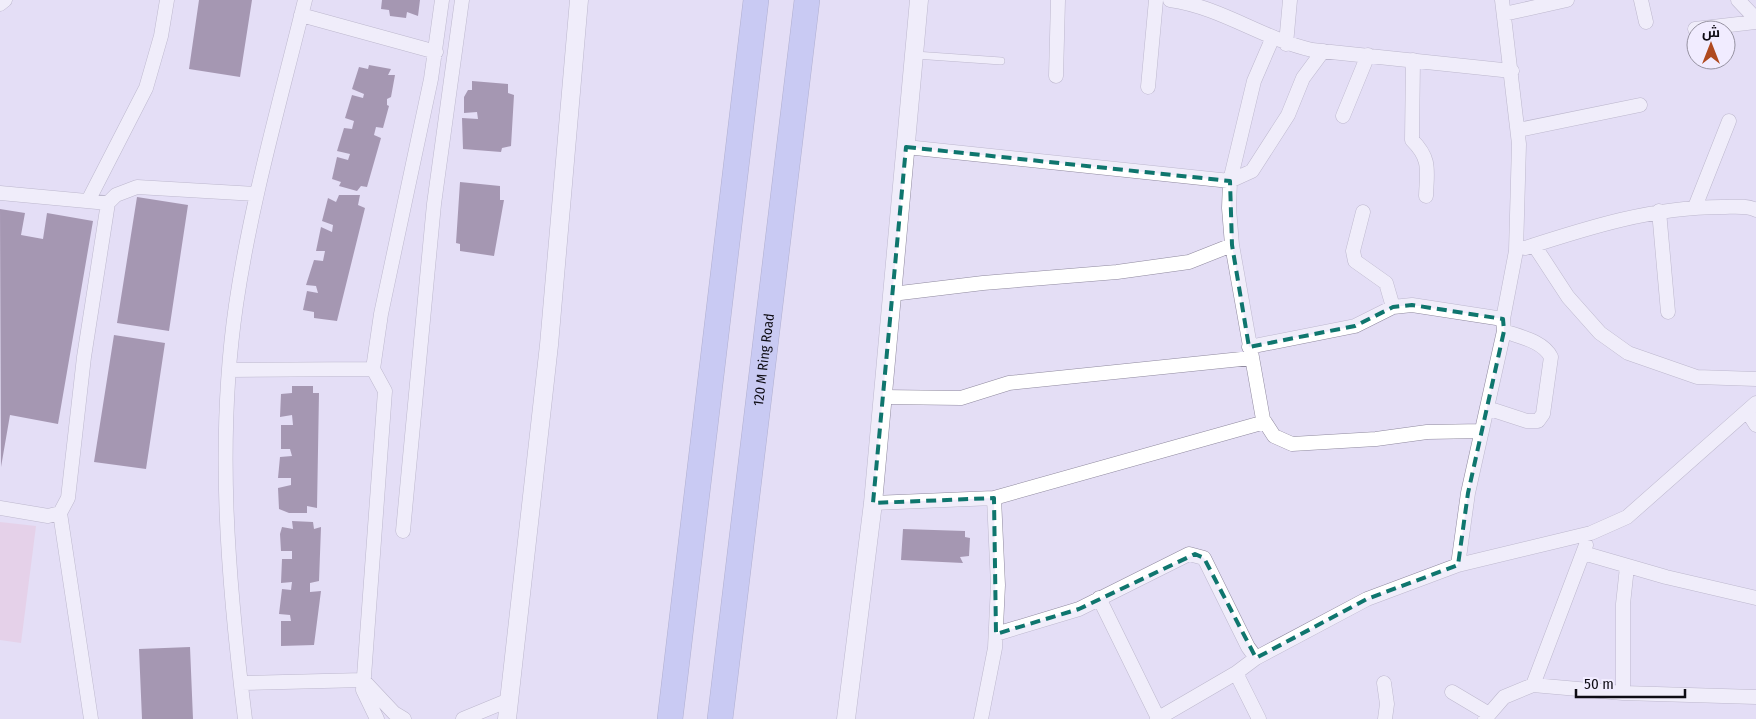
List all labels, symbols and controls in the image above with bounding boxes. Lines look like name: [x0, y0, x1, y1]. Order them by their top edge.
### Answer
north arrow: [1686, 20, 1736, 70]
text: ش: [1702, 24, 1720, 41]
street label: 120 M Ring Road: [749, 312, 778, 407]
scale bar: [1576, 666, 1685, 698]
text: 50 m: [1584, 675, 1614, 693]

